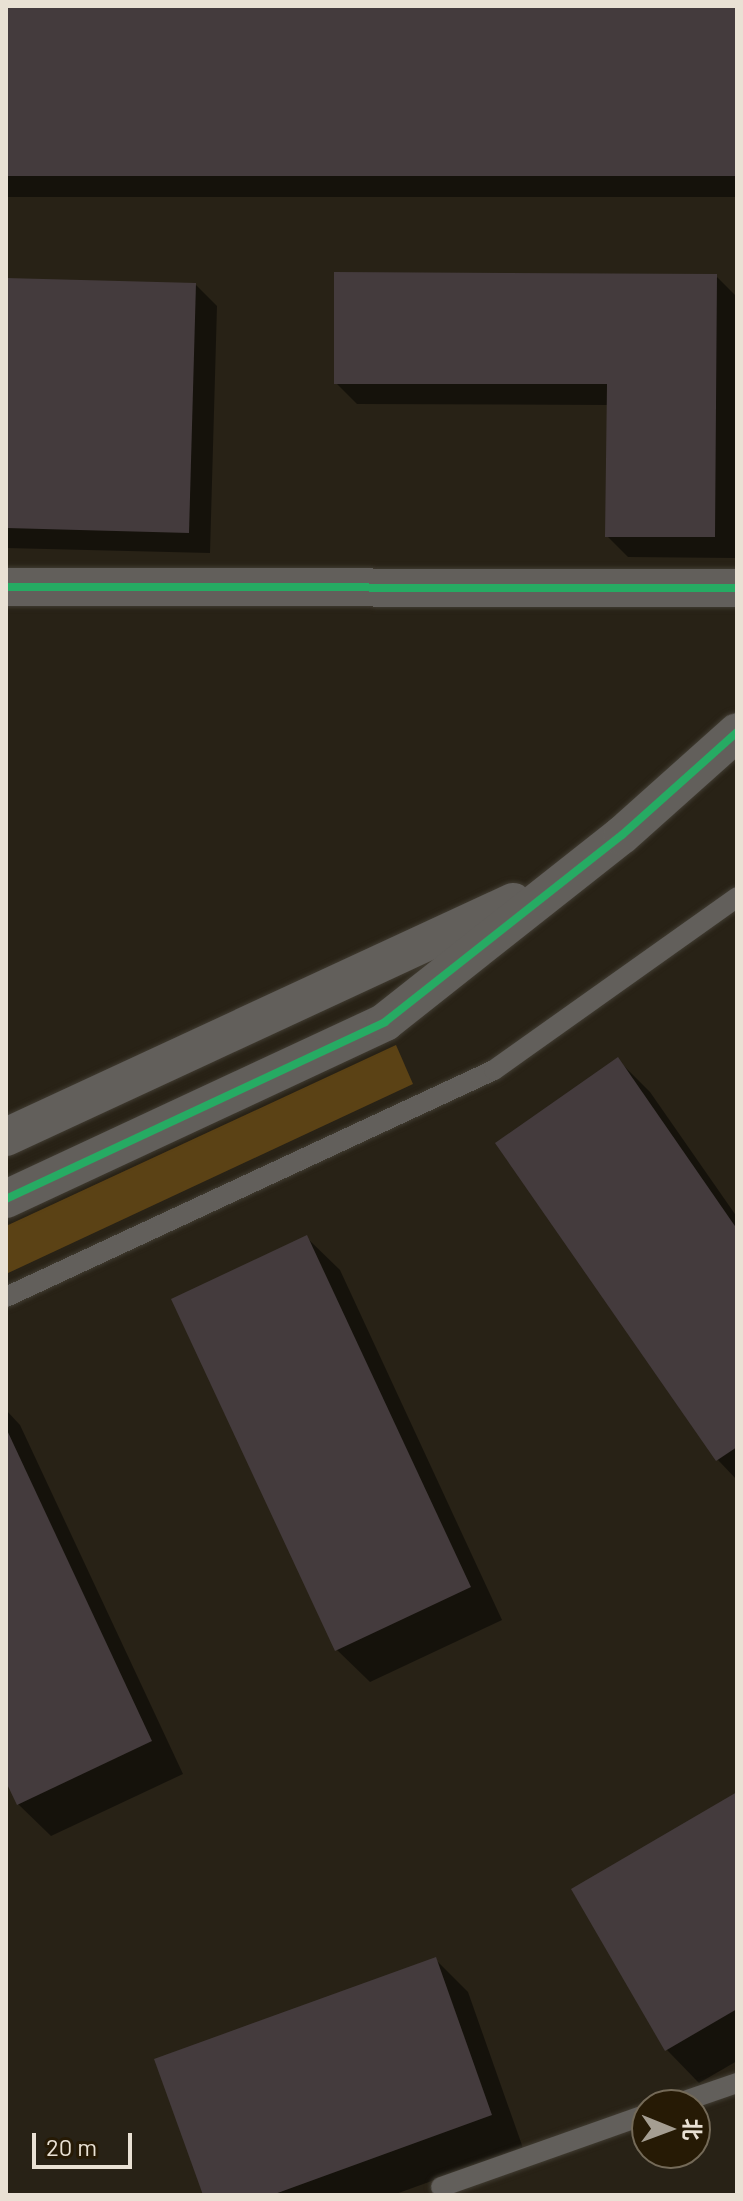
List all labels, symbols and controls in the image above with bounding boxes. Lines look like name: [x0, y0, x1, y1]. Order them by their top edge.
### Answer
north arrow: [631, 2089, 711, 2169]
scale bar: [36, 2117, 136, 2167]
text: 北: [680, 2118, 706, 2141]
text: 20 m: [46, 2132, 97, 2161]

